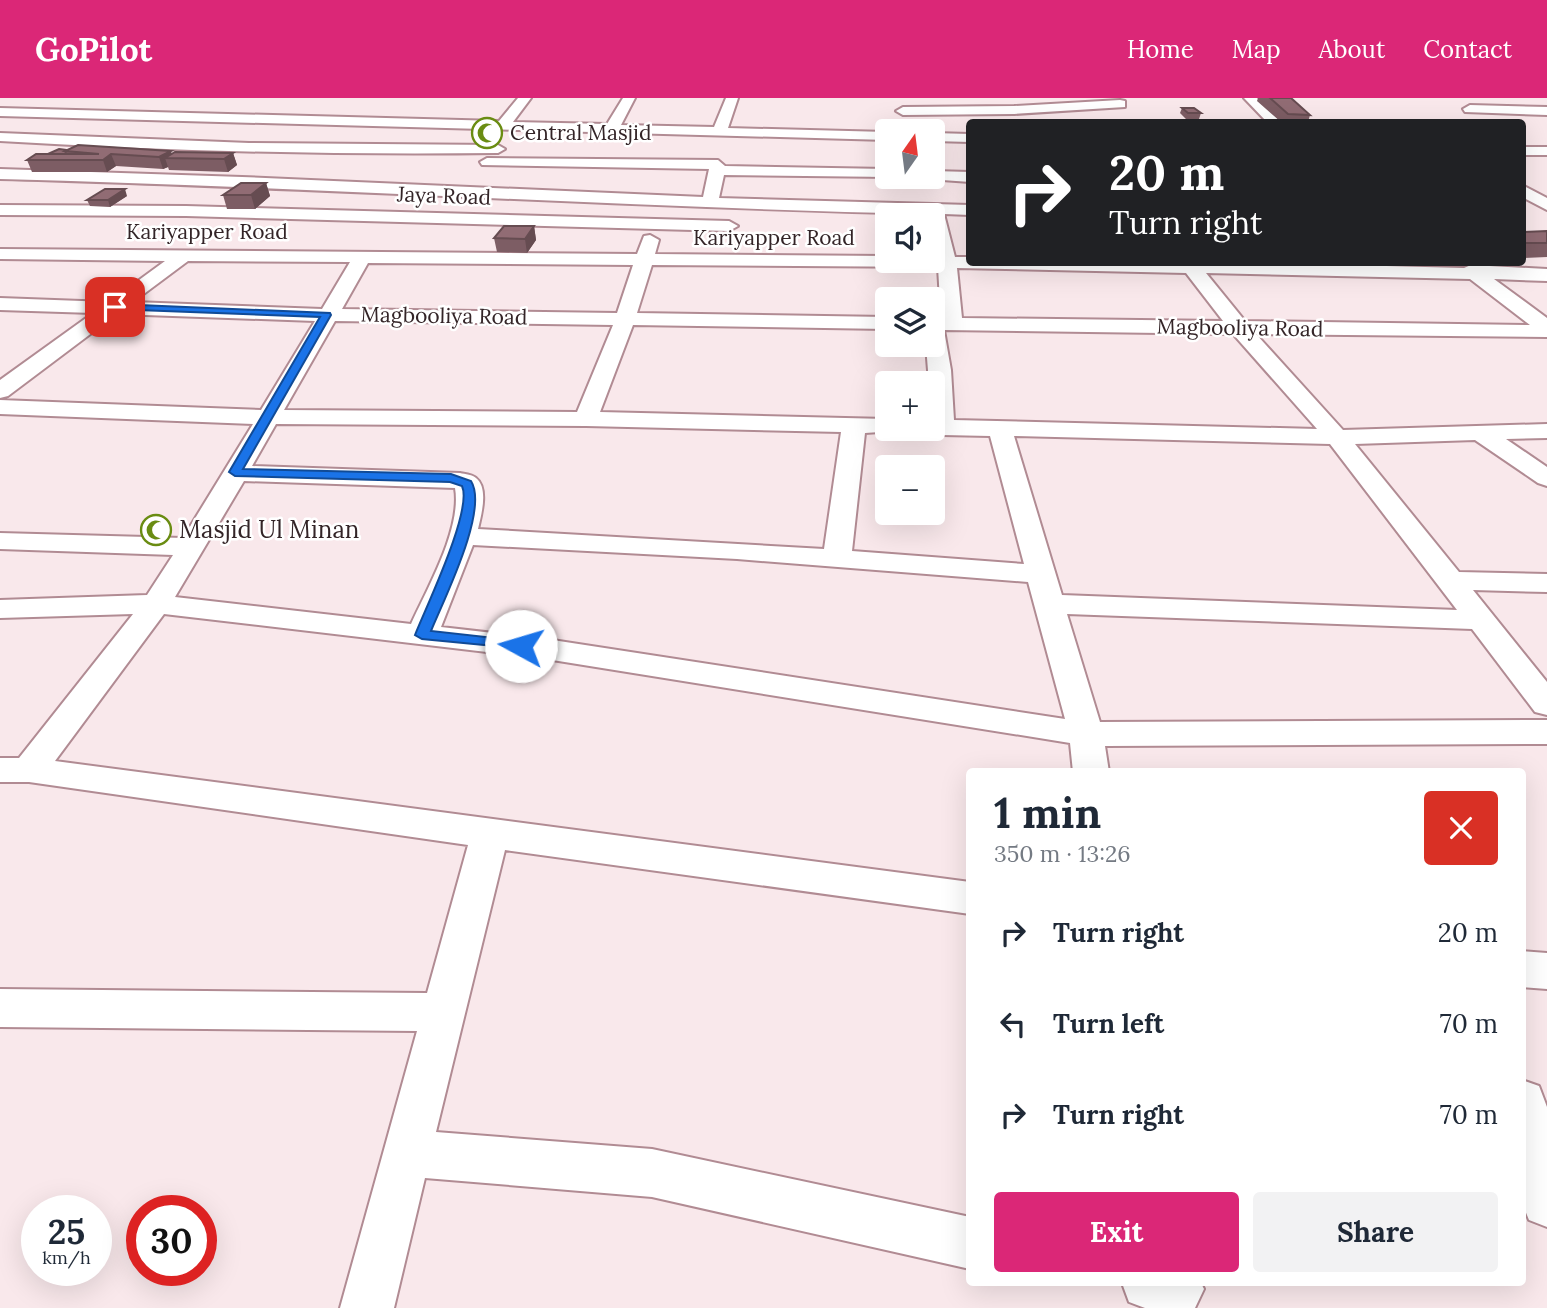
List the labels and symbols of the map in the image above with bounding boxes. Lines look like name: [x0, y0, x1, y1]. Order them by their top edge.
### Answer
mosque icon: Central Masjid: [470, 116, 504, 150]
place label: Central Masjid: [510, 119, 652, 146]
north arrow: [875, 119, 945, 189]
street label: Jaya Road: [395, 180, 492, 211]
street label: Kariyapper Road: [126, 218, 288, 245]
street label: Kariyapper Road: [693, 224, 855, 251]
pin: [85, 277, 145, 337]
street label: Magbooliya Road: [360, 301, 528, 330]
street label: Magbooliya Road: [1156, 313, 1324, 342]
mosque icon: Masjid Ul Minan: [139, 513, 173, 547]
place label: Masjid Ul Minan: [179, 514, 359, 545]
position arrow: [484, 609, 558, 683]
speed limit sign: 30: [126, 1195, 217, 1286]

